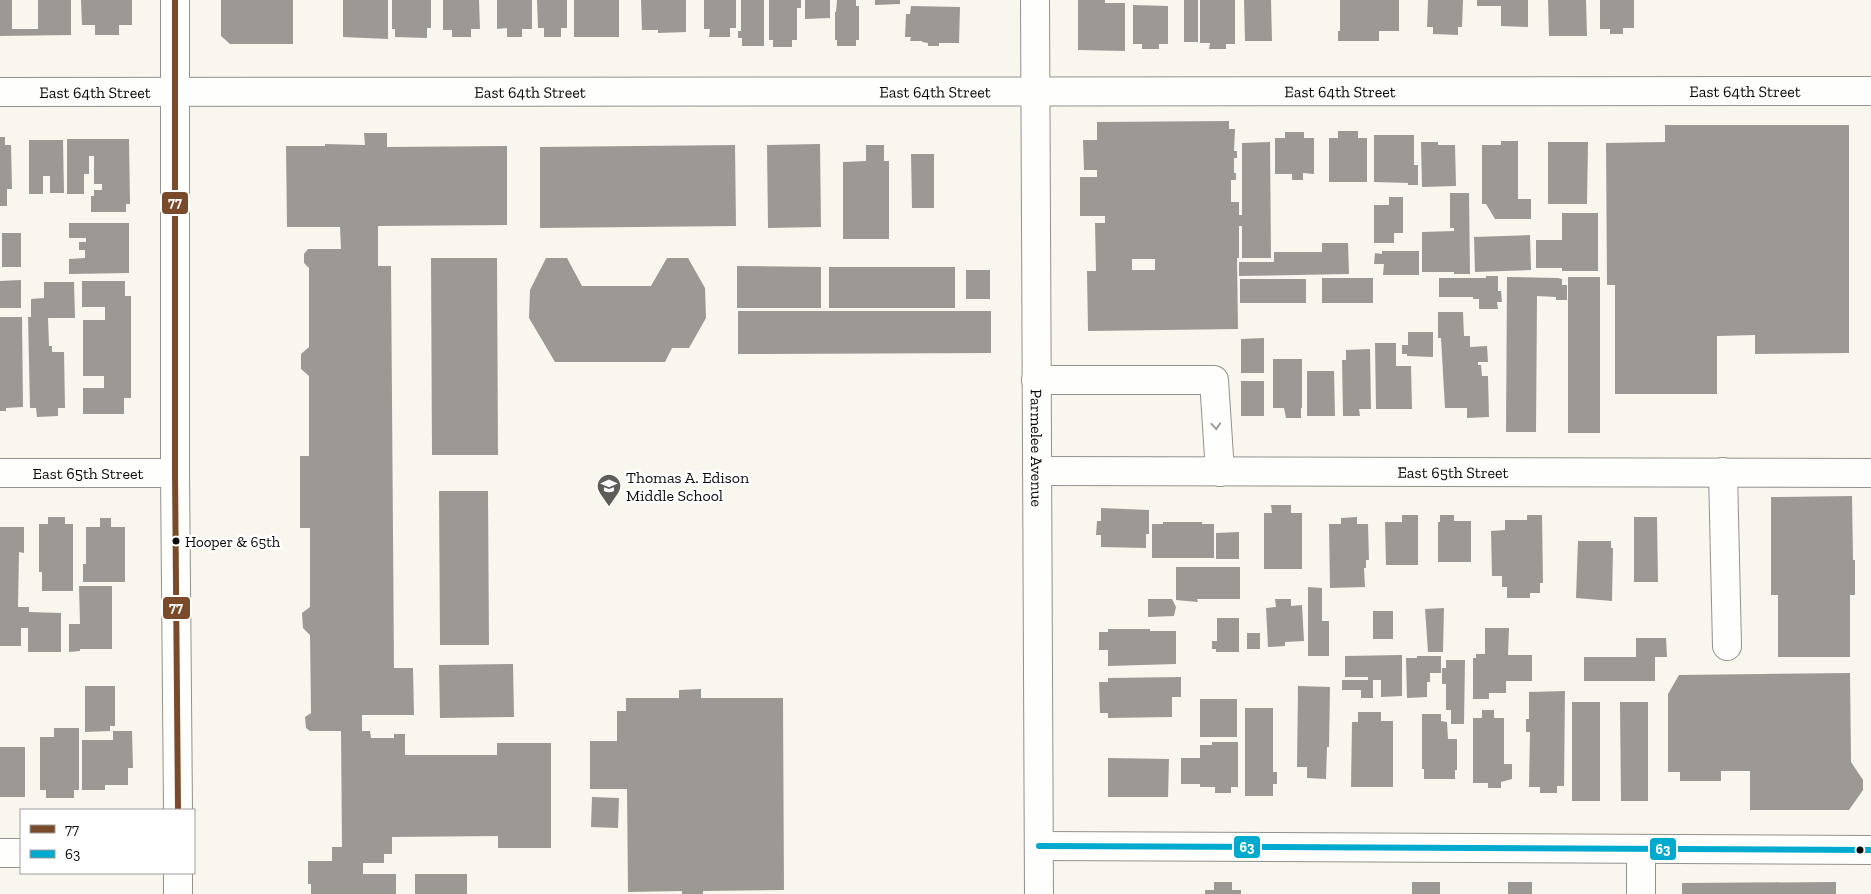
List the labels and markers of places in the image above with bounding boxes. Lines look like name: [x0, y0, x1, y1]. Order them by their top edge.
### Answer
place label: Thomas A. Edison Middle School: [626, 468, 750, 505]
school or university icon: Thomas A. Edison Middle School: [596, 473, 622, 507]
place label: Hooper & 65th: [185, 533, 281, 551]
marker: Hooper & 65th: [171, 536, 181, 546]
unlabelled marker: [1855, 845, 1865, 855]

